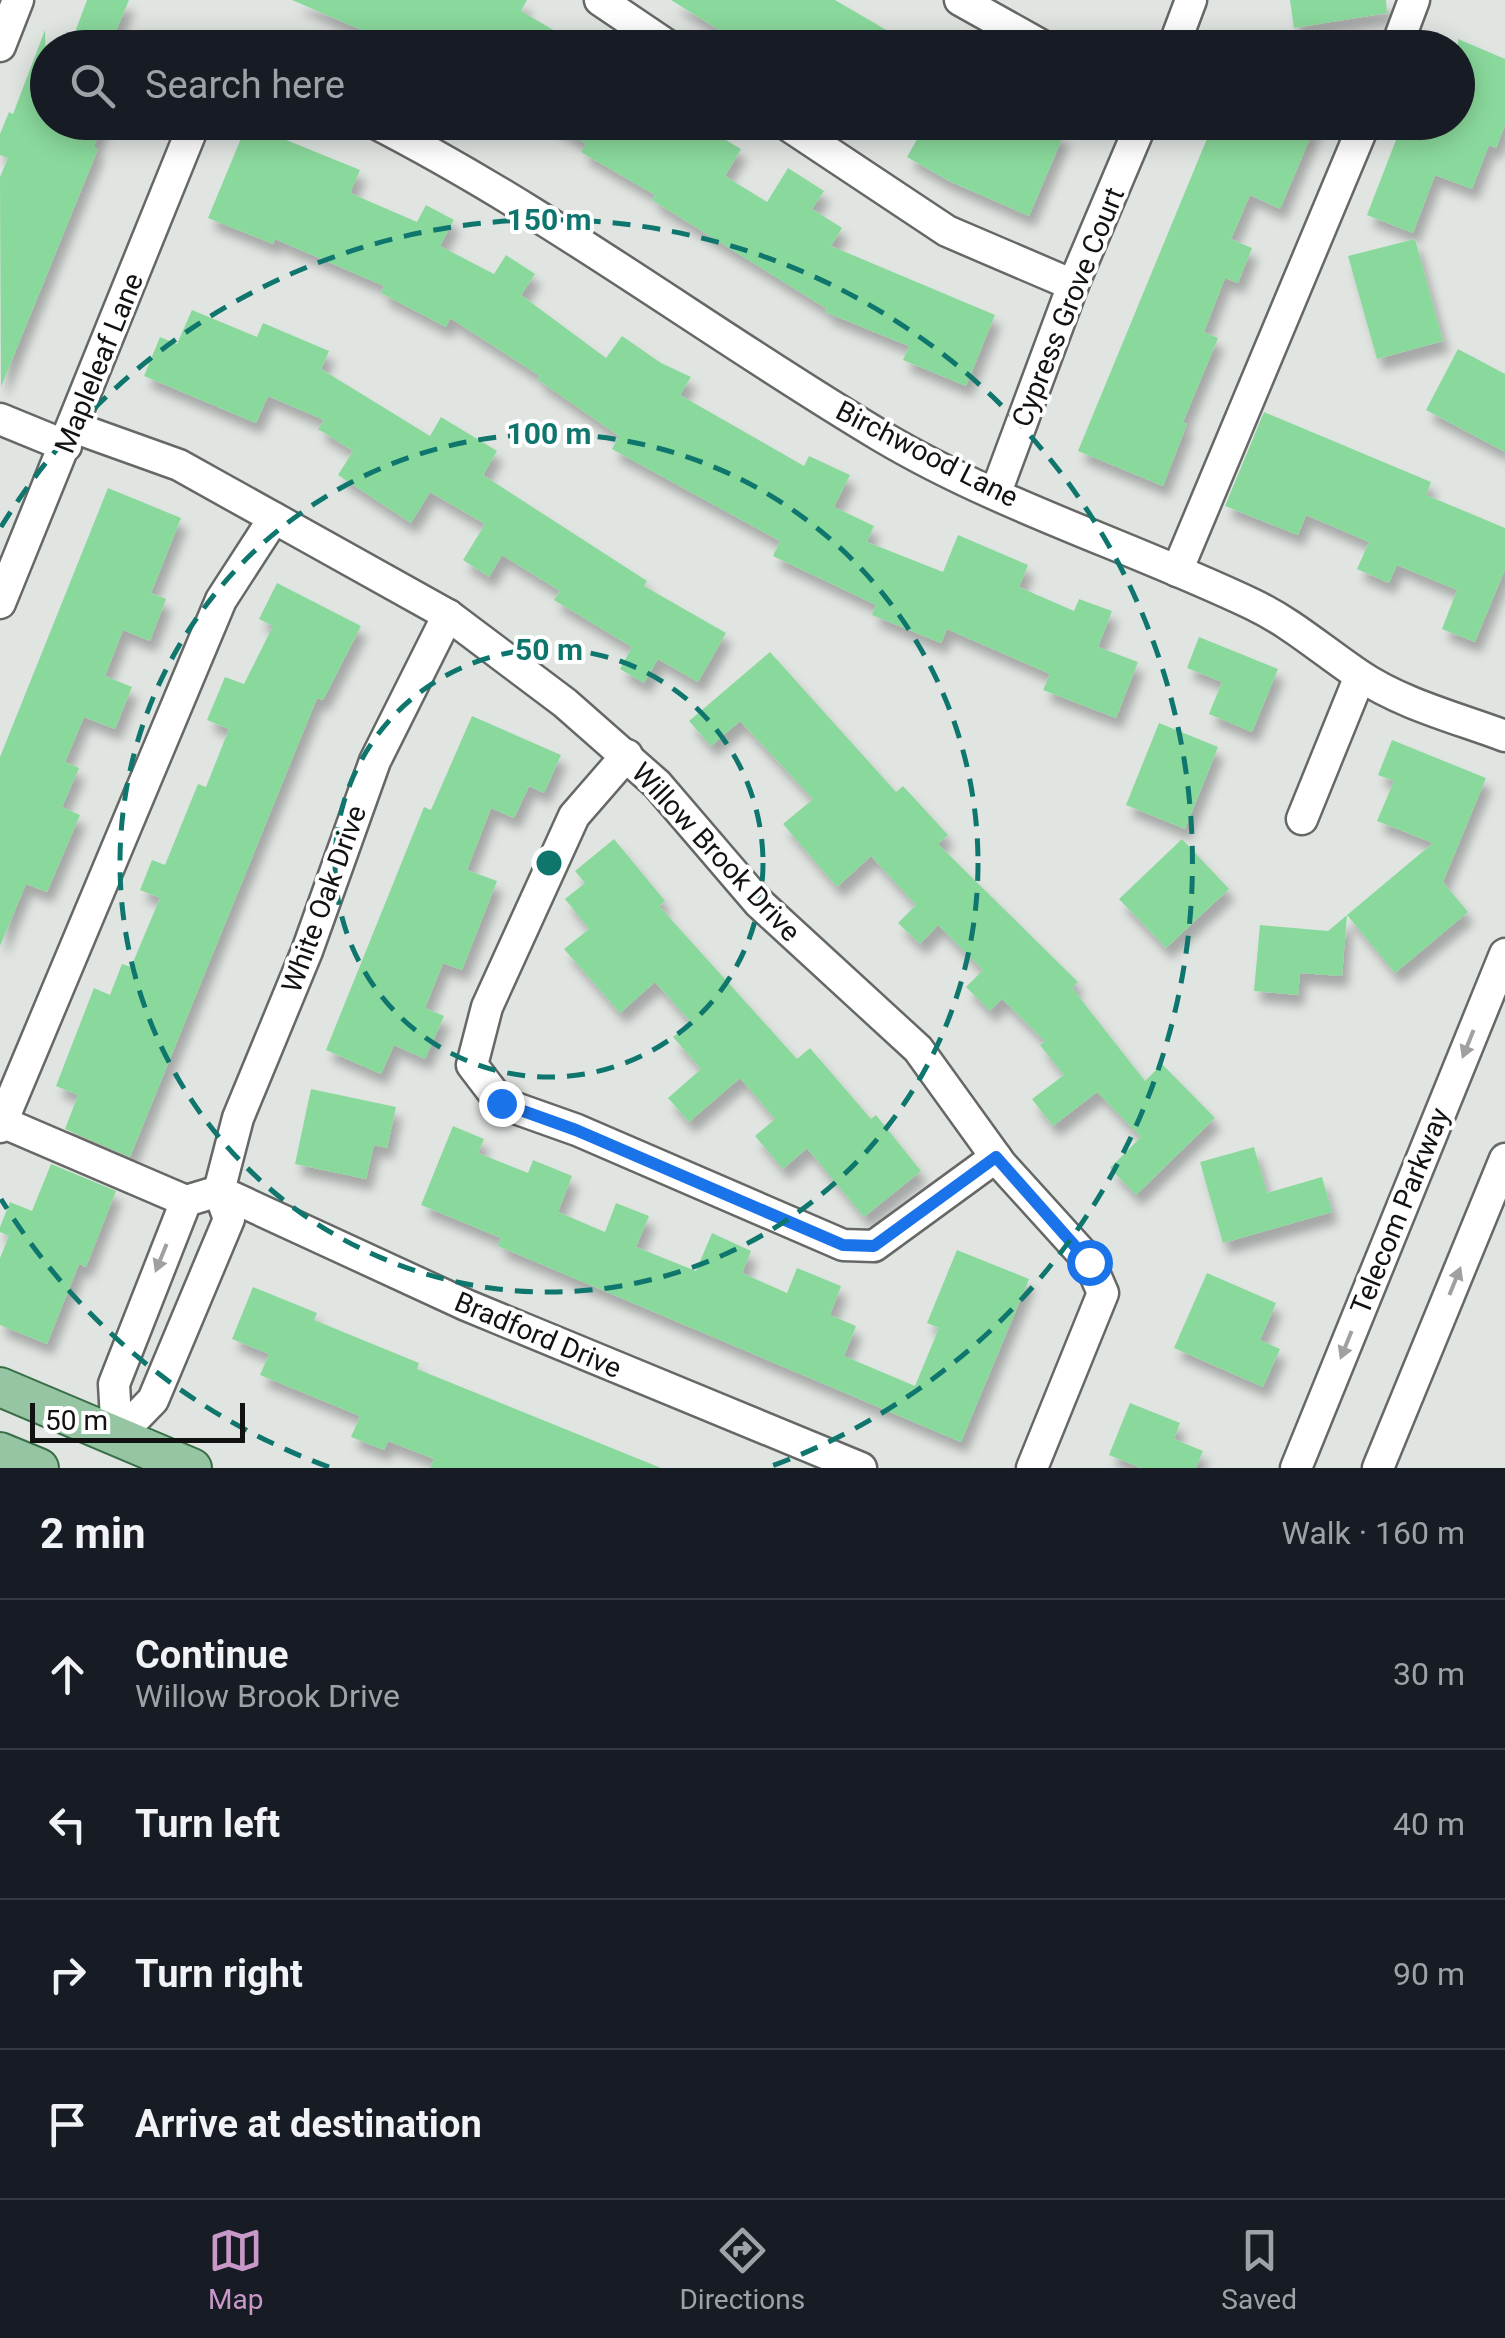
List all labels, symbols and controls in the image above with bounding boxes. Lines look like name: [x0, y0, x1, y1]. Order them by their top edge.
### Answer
search box: [30, 30, 1475, 140]
icon: search: [65, 58, 120, 113]
text: Search here: [145, 63, 345, 107]
street label: Cypress Grove Court: [1005, 182, 1131, 432]
text: 150 m: [506, 202, 592, 237]
street label: Mapleleaf Lane: [48, 268, 150, 458]
street label: Birchwood Lane: [830, 394, 1024, 514]
text: 100 m: [506, 416, 592, 451]
text: 50 m: [515, 632, 583, 667]
street label: Willow Brook Drive: [625, 756, 807, 948]
street label: White Oak Drive: [275, 801, 373, 997]
centre of rings: [531, 845, 567, 881]
one-way arrow: [1460, 1029, 1476, 1059]
route end: [479, 1081, 525, 1127]
street label: Telecom Parkway: [1344, 1103, 1456, 1319]
route start: [1067, 1240, 1113, 1286]
one-way arrow: [152, 1244, 168, 1274]
one-way arrow: [1447, 1266, 1463, 1296]
street label: Bradford Drive: [450, 1285, 626, 1385]
one-way arrow: [1337, 1330, 1353, 1360]
scale bar: [30, 1398, 245, 1442]
text: 50 m: [45, 1404, 108, 1437]
text: 2 min: [40, 1509, 146, 1558]
text: Walk · 160 m: [1282, 1514, 1465, 1552]
text: Continue: [135, 1633, 289, 1677]
icon: ahead: [40, 1647, 95, 1702]
text: 30 m: [1393, 1655, 1465, 1693]
text: Willow Brook Drive: [135, 1677, 400, 1715]
icon: left: [40, 1797, 95, 1852]
text: Turn left: [135, 1802, 280, 1846]
text: 40 m: [1393, 1805, 1465, 1843]
icon: right: [40, 1947, 95, 2002]
text: Turn right: [135, 1952, 303, 1996]
text: 90 m: [1393, 1955, 1465, 1993]
icon: arrive: [40, 2097, 95, 2152]
text: Arrive at destination: [135, 2102, 482, 2146]
tab: Map: [208, 2223, 263, 2316]
tab: Directions: [679, 2223, 805, 2316]
tab: Saved: [1221, 2223, 1297, 2316]

